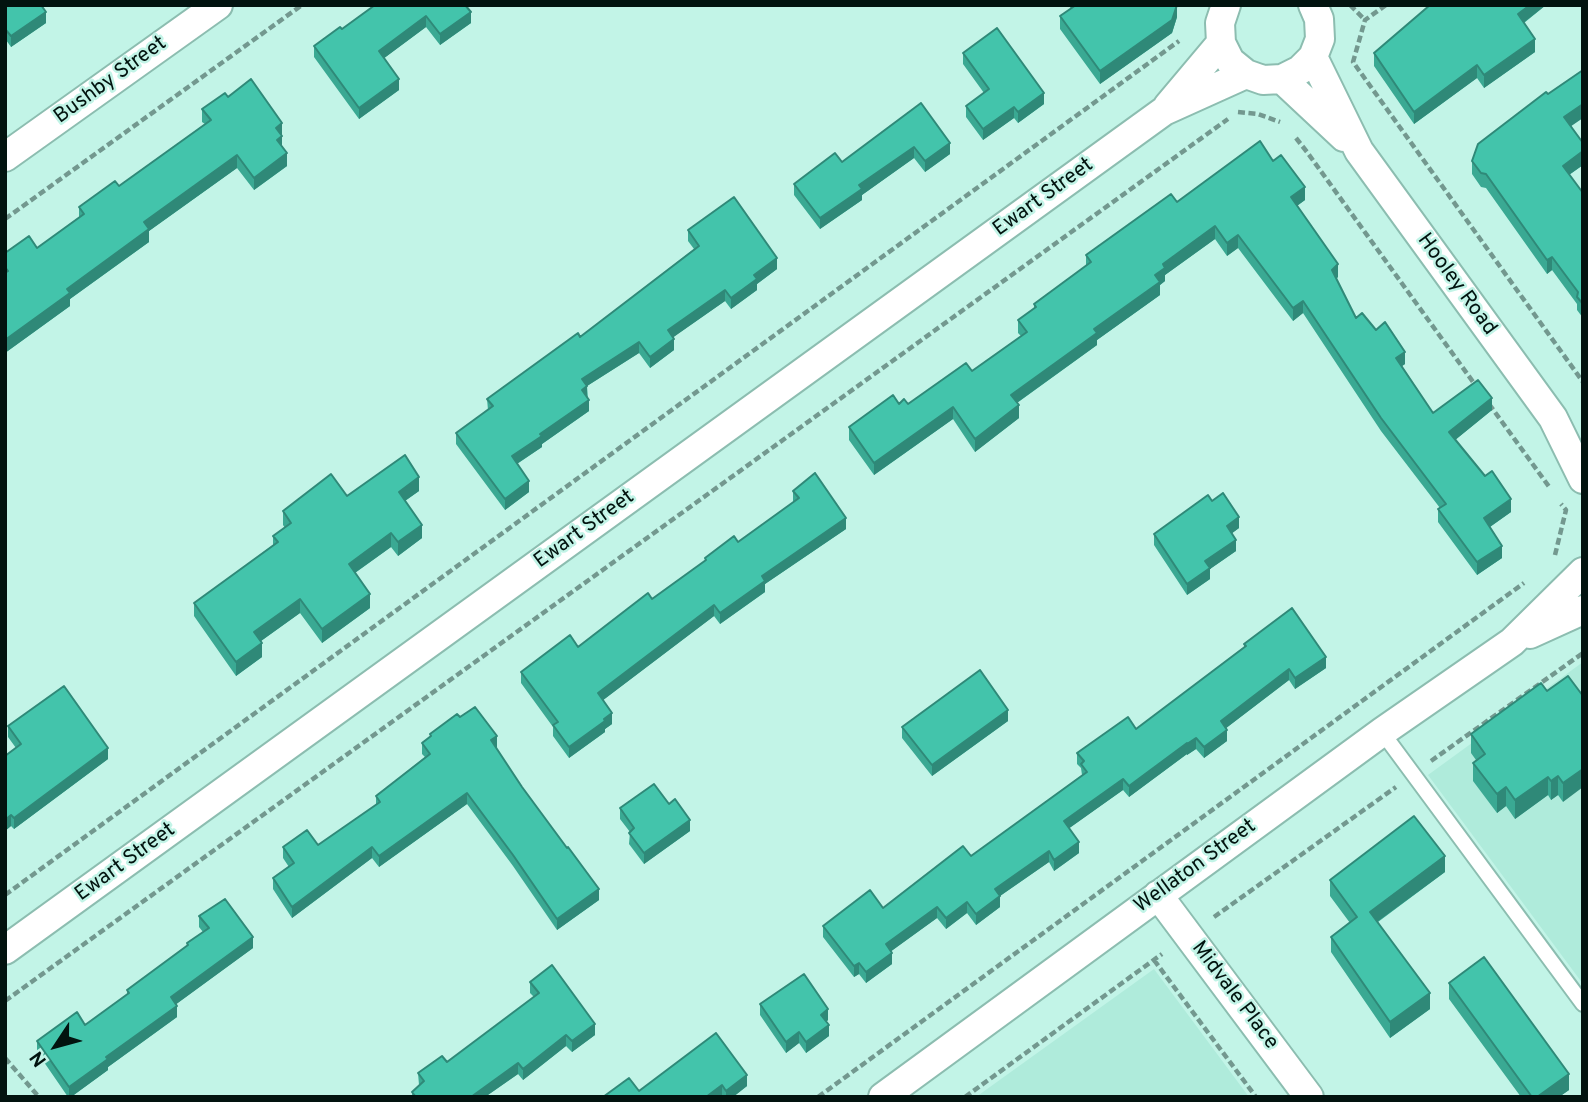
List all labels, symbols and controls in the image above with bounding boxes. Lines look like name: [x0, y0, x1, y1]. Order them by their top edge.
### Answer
street label: Bushby Street: [50, 32, 172, 130]
street label: Ewart Street: [989, 153, 1099, 243]
street label: Hooley Road: [1411, 229, 1501, 341]
street label: Ewart Street: [530, 485, 640, 575]
street label: Wellaton Street: [1130, 814, 1262, 920]
street label: Ewart Street: [71, 818, 181, 908]
street label: Midvale Place: [1185, 937, 1283, 1055]
north arrow: [21, 1011, 91, 1081]
text: N: [25, 1046, 53, 1071]

